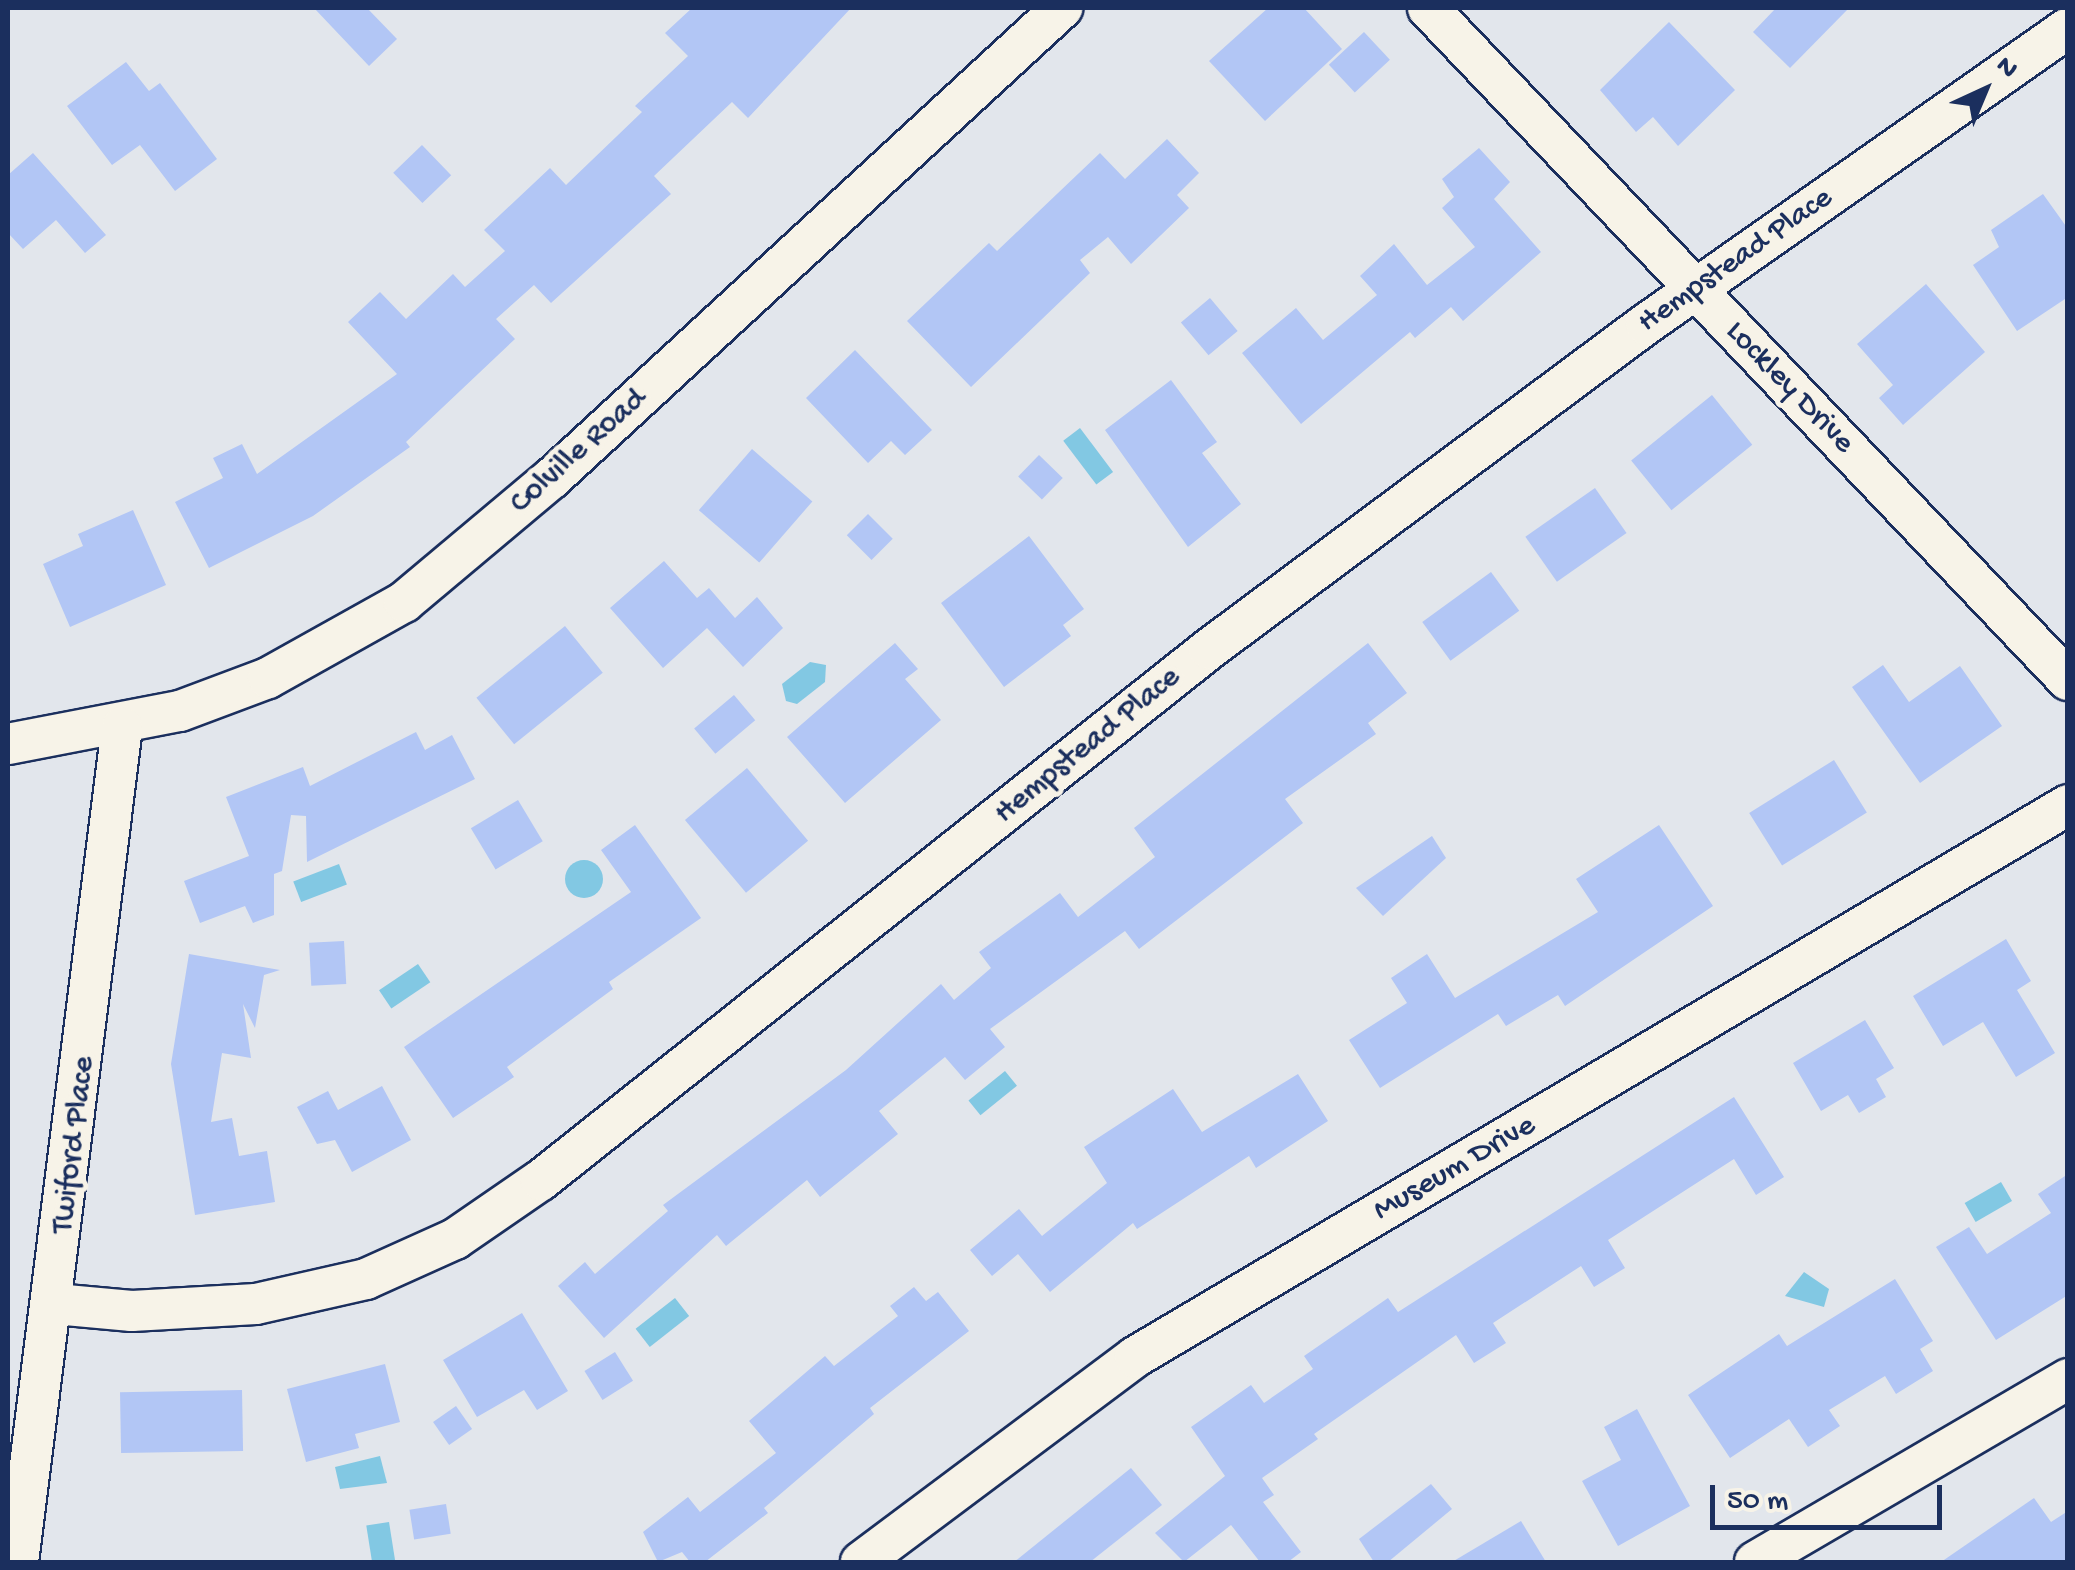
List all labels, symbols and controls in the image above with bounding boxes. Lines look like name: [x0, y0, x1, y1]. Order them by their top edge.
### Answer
north arrow: [1935, 40, 2035, 140]
text: N: [1988, 50, 2024, 86]
street label: Hempstead Place: [1631, 180, 1841, 342]
street label: Lockley Drive: [1716, 313, 1862, 463]
street label: Colville Road: [503, 381, 655, 523]
street label: Hempstead Place: [987, 659, 1189, 833]
street label: Twiford Place: [45, 1054, 105, 1236]
street label: Museum Drive: [1367, 1107, 1543, 1231]
scale bar: [1715, 1465, 1948, 1527]
text: 50 m: [1727, 1485, 1788, 1520]

